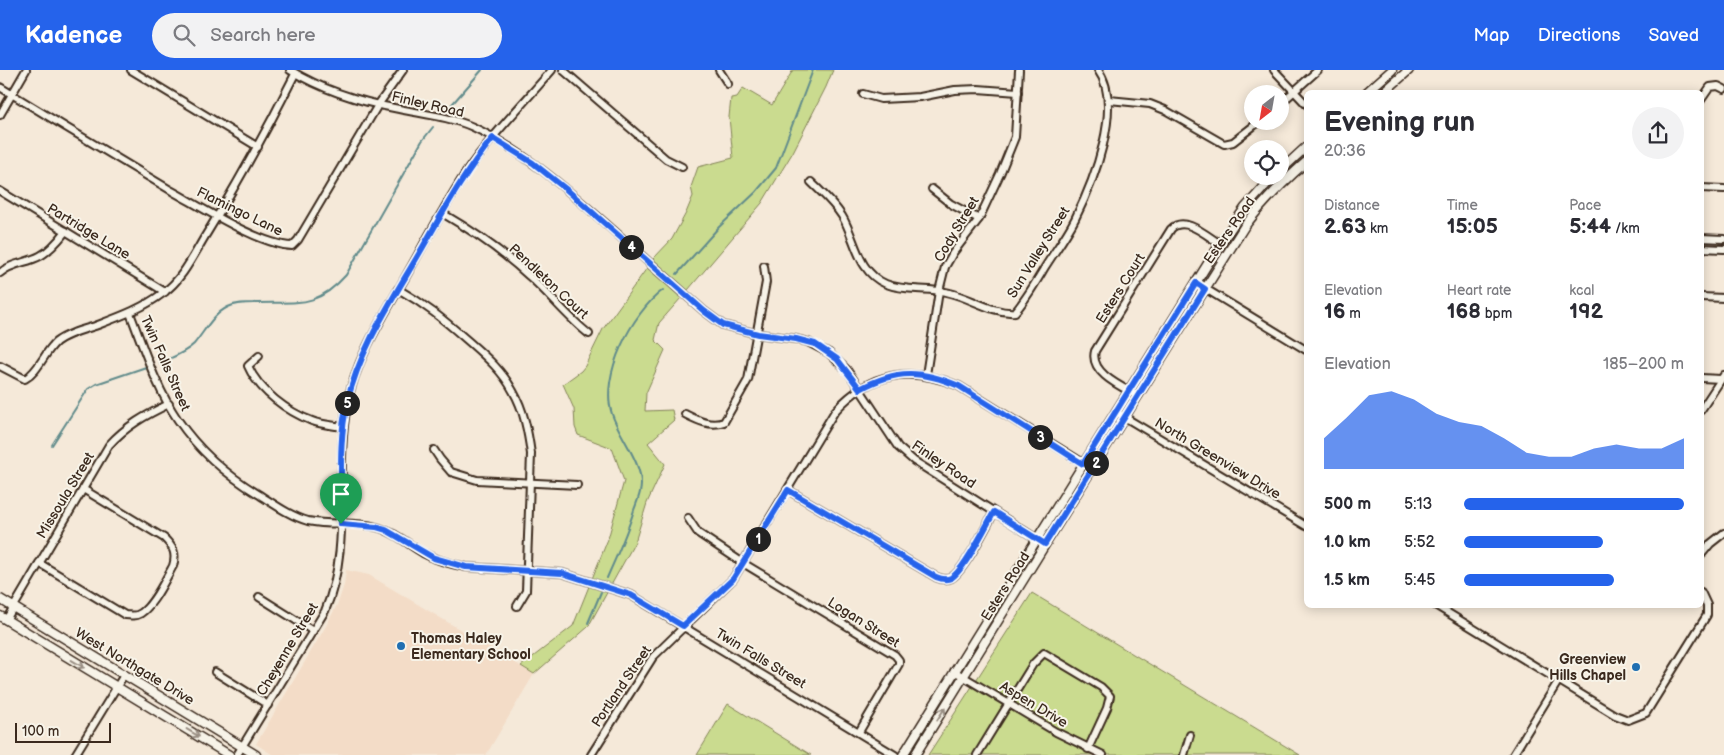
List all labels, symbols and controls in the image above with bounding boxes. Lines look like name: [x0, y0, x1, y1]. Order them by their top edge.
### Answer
search box: [152, 13, 502, 58]
text: Kadence: [25, 21, 122, 50]
icon: search: [170, 21, 198, 49]
text: Search here: [210, 24, 316, 47]
text: Map: [1474, 25, 1510, 46]
text: Directions: [1538, 25, 1620, 46]
text: Saved: [1648, 25, 1699, 46]
north arrow: [1244, 85, 1289, 130]
map controls: [1244, 85, 1289, 185]
street label: Finley Road: [390, 88, 466, 121]
text: Evening run: [1324, 106, 1475, 139]
button: share: [1632, 107, 1684, 159]
button: locate: [1244, 140, 1289, 185]
text: 20:36: [1324, 142, 1366, 161]
street label: Flamingo Lane: [194, 183, 286, 240]
street label: Cody Street: [930, 193, 983, 265]
street label: Esters Road: [1200, 193, 1259, 267]
text: Distance: [1324, 197, 1380, 214]
text: Time: [1447, 197, 1478, 214]
text: Pace: [1569, 197, 1601, 214]
street label: Partridge Lane: [44, 200, 133, 263]
street label: Sun Valley Street: [1003, 203, 1074, 301]
text: 2.63: [1324, 214, 1366, 239]
text: 15:05: [1447, 214, 1498, 239]
text: 5:44: [1569, 214, 1611, 239]
text: km: [1366, 220, 1388, 237]
text: /km: [1611, 220, 1640, 237]
pin: 4: [618, 234, 644, 260]
text: 4: [627, 239, 636, 256]
street label: Pendleton Court: [505, 240, 592, 323]
street label: Esters Court: [1092, 250, 1149, 326]
text: Elevation: [1324, 282, 1382, 299]
text: Heart rate: [1447, 282, 1511, 299]
text: kcal: [1569, 282, 1594, 299]
text: 16: [1324, 299, 1346, 324]
text: 168: [1447, 299, 1481, 324]
text: 192: [1569, 299, 1603, 324]
text: m: [1346, 305, 1361, 322]
text: bpm: [1481, 305, 1512, 322]
street label: Twin Falls Street: [137, 313, 194, 414]
text: Elevation: [1324, 355, 1391, 374]
text: 185–200 m: [1603, 355, 1684, 374]
pin: 5: [334, 390, 360, 416]
text: 5: [343, 395, 352, 412]
street label: North Greenview Drive: [1152, 414, 1284, 503]
pin: 3: [1028, 424, 1052, 450]
text: 3: [1036, 429, 1045, 446]
street label: Finley Road: [908, 437, 979, 492]
street label: Missoula Street: [33, 448, 98, 542]
pin: 2: [1084, 450, 1108, 476]
text: 2: [1092, 455, 1101, 472]
pin: [320, 473, 362, 524]
icon: arrive: [327, 480, 355, 508]
text: 500 m: [1324, 495, 1371, 514]
text: 5:13: [1404, 495, 1432, 514]
pin: 1: [746, 526, 770, 552]
text: 1: [756, 531, 761, 548]
text: 1.0 km: [1324, 533, 1371, 552]
text: 5:52: [1404, 533, 1435, 552]
street label: Esters Road: [978, 549, 1033, 624]
text: 1.5 km: [1324, 571, 1370, 590]
text: 5:45: [1404, 571, 1435, 590]
street label: Logan Street: [825, 594, 903, 652]
street label: Cheyenne Street: [253, 599, 322, 699]
street label: West Northgate Drive: [72, 624, 197, 709]
street label: Twin Falls Street: [712, 625, 810, 692]
place label: Thomas Haley Elementary School: [411, 630, 531, 663]
marker: Thomas Haley Elementary School: [395, 640, 407, 652]
street label: Portland Street: [588, 642, 655, 730]
place label: Greenview Hills Chapel: [1549, 651, 1627, 684]
one-way arrow: [71, 659, 85, 669]
marker: Greenview Hills Chapel: [1630, 661, 1642, 673]
street label: Aspen Drive: [997, 678, 1071, 731]
one-way arrow: [936, 707, 946, 721]
scale bar: [15, 720, 111, 743]
text: 100 m: [22, 723, 59, 740]
one-way arrow: [186, 729, 200, 739]

